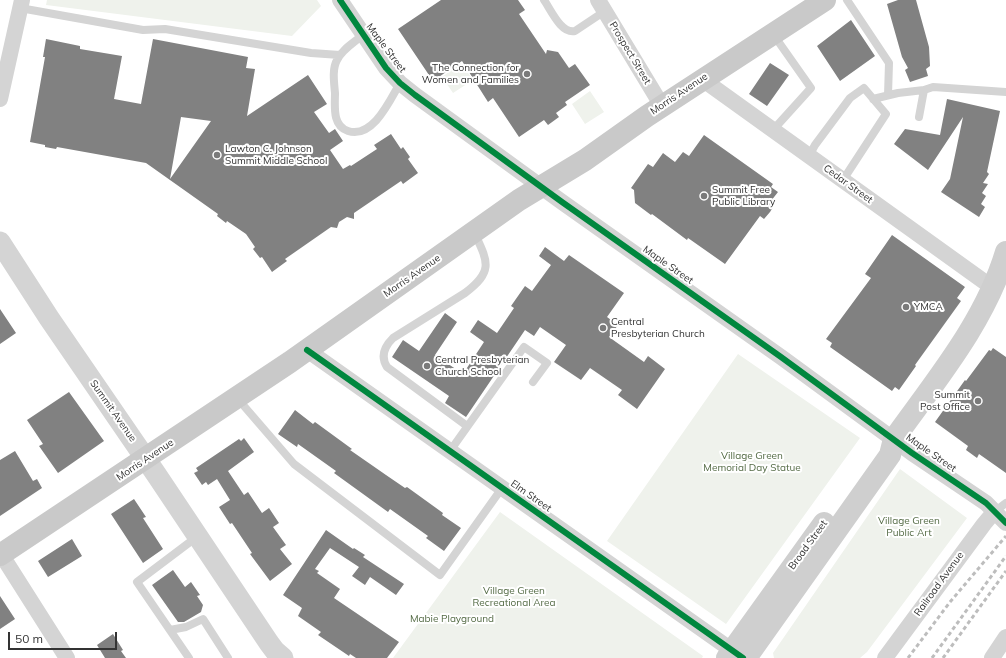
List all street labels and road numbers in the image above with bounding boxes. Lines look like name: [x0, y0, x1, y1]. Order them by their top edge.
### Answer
street label: Prospect Street: [607, 20, 653, 86]
street label: Maple Street: [364, 21, 408, 75]
street label: Morris Avenue: [648, 70, 710, 118]
street label: Cedar Street: [821, 162, 875, 206]
street label: Maple Street: [641, 243, 695, 287]
street label: Morris Avenue: [381, 252, 443, 300]
street label: Summit Avenue: [87, 378, 139, 444]
street label: Maple Street: [904, 431, 958, 475]
street label: Morris Avenue: [114, 436, 176, 484]
street label: Elm Street: [508, 478, 554, 514]
street label: Broad Street: [786, 518, 830, 572]
street label: Railroad Avenue: [912, 550, 966, 618]

